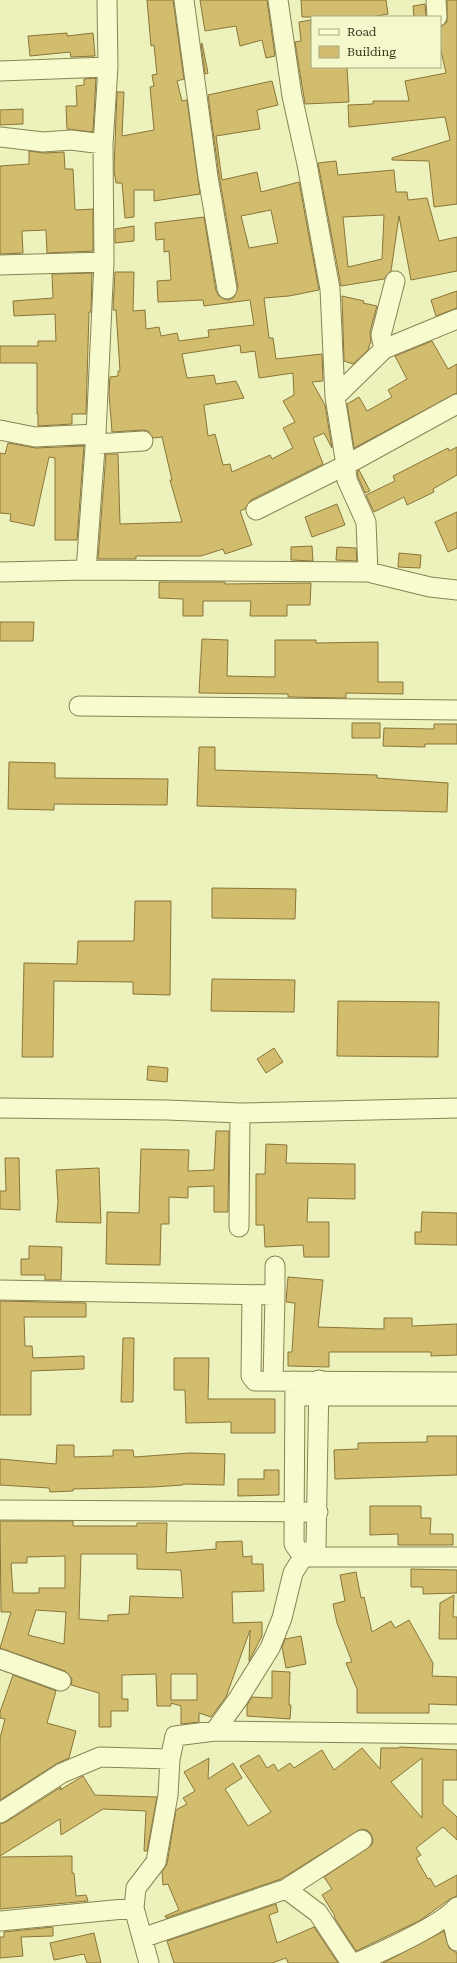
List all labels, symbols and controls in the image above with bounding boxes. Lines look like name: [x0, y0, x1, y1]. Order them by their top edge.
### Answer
legend: [311, 16, 441, 68]
text: Road: [347, 25, 377, 39]
text: Building: [347, 45, 396, 59]

